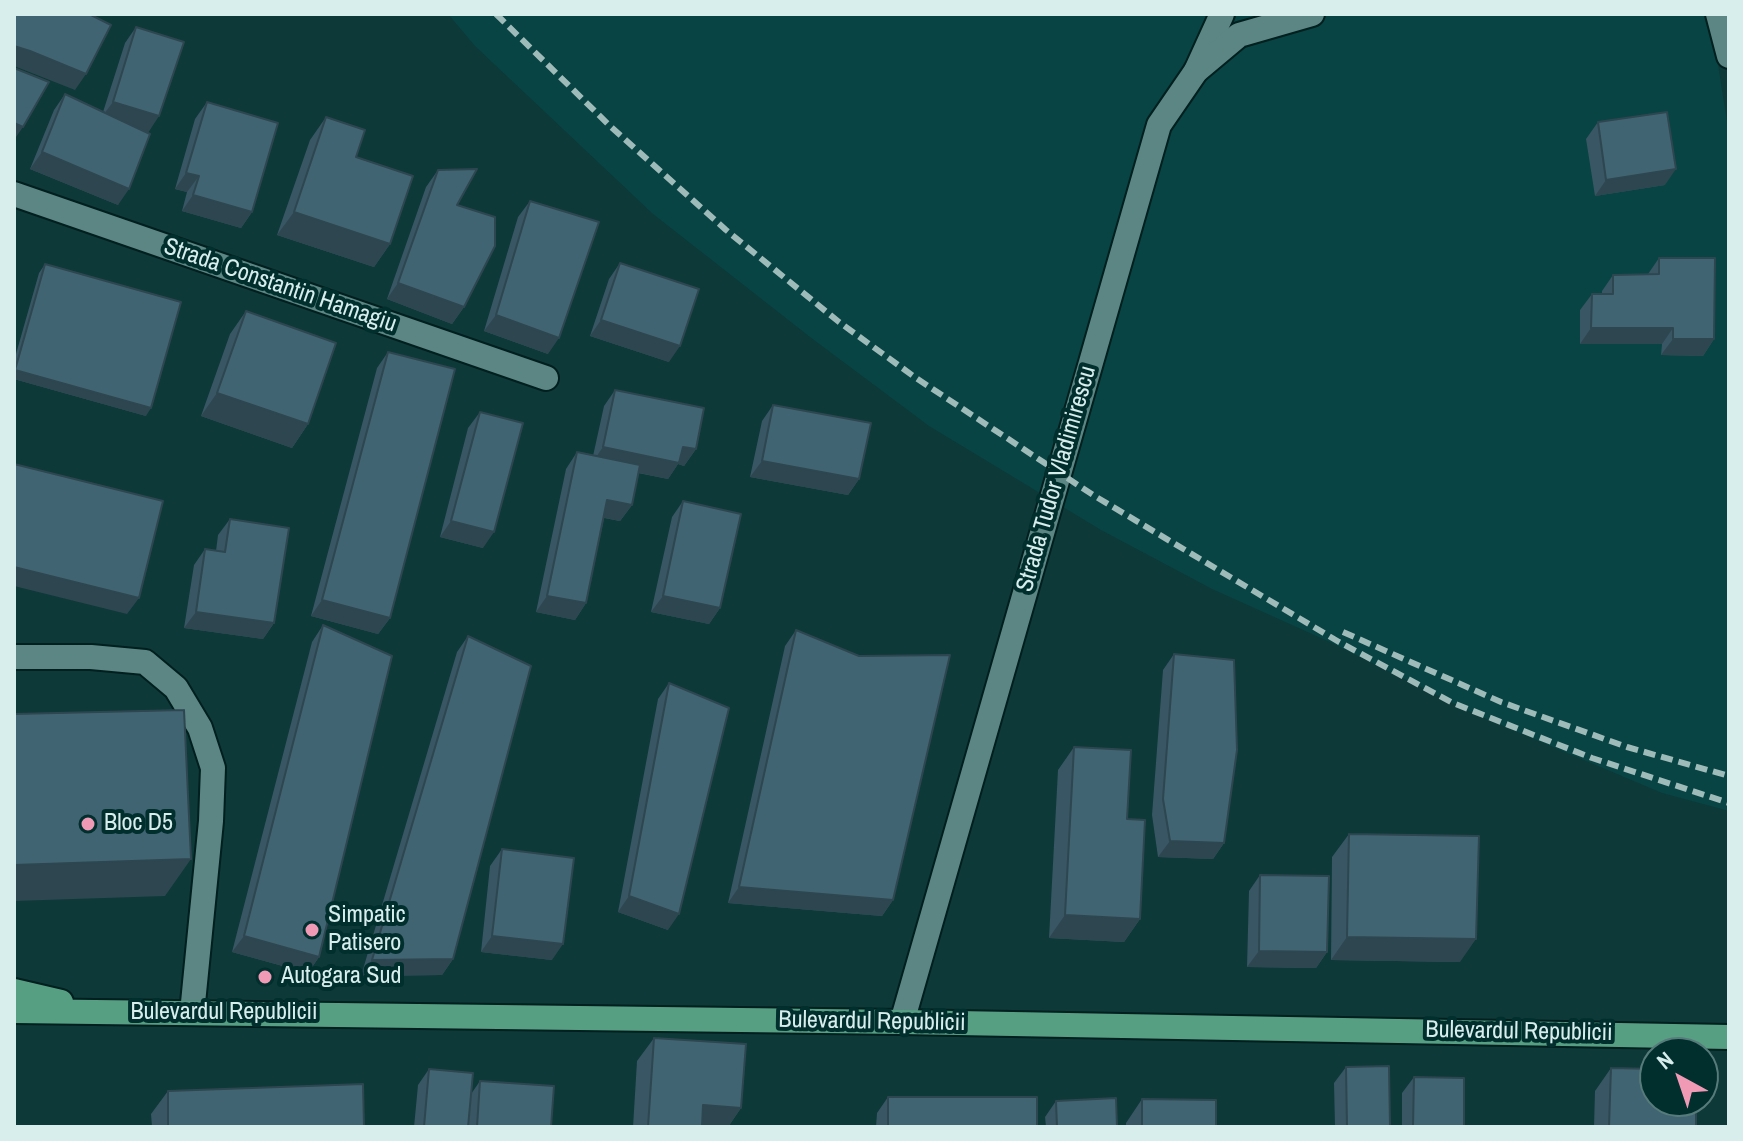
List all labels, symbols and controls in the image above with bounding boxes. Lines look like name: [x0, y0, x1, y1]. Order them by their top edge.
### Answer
street label: Strada Constantin Hamagiu: [160, 233, 400, 339]
street label: Strada Tudor Vladimirescu: [1011, 363, 1103, 595]
place label: Bloc D5: [104, 810, 173, 838]
marker: Bloc D5: [79, 815, 97, 833]
place label: Simpatic Patisero: [328, 902, 406, 958]
marker: Simpatic Patisero: [303, 921, 321, 939]
place label: Autogara Sud: [281, 963, 401, 991]
marker: Autogara Sud: [256, 968, 274, 986]
street label: Bulevardul Republicii: [130, 999, 318, 1027]
street label: Bulevardul Republicii: [778, 1006, 966, 1038]
street label: Bulevardul Republicii: [1425, 1016, 1613, 1048]
north arrow: [1639, 1037, 1719, 1117]
text: N: [1650, 1044, 1679, 1076]

